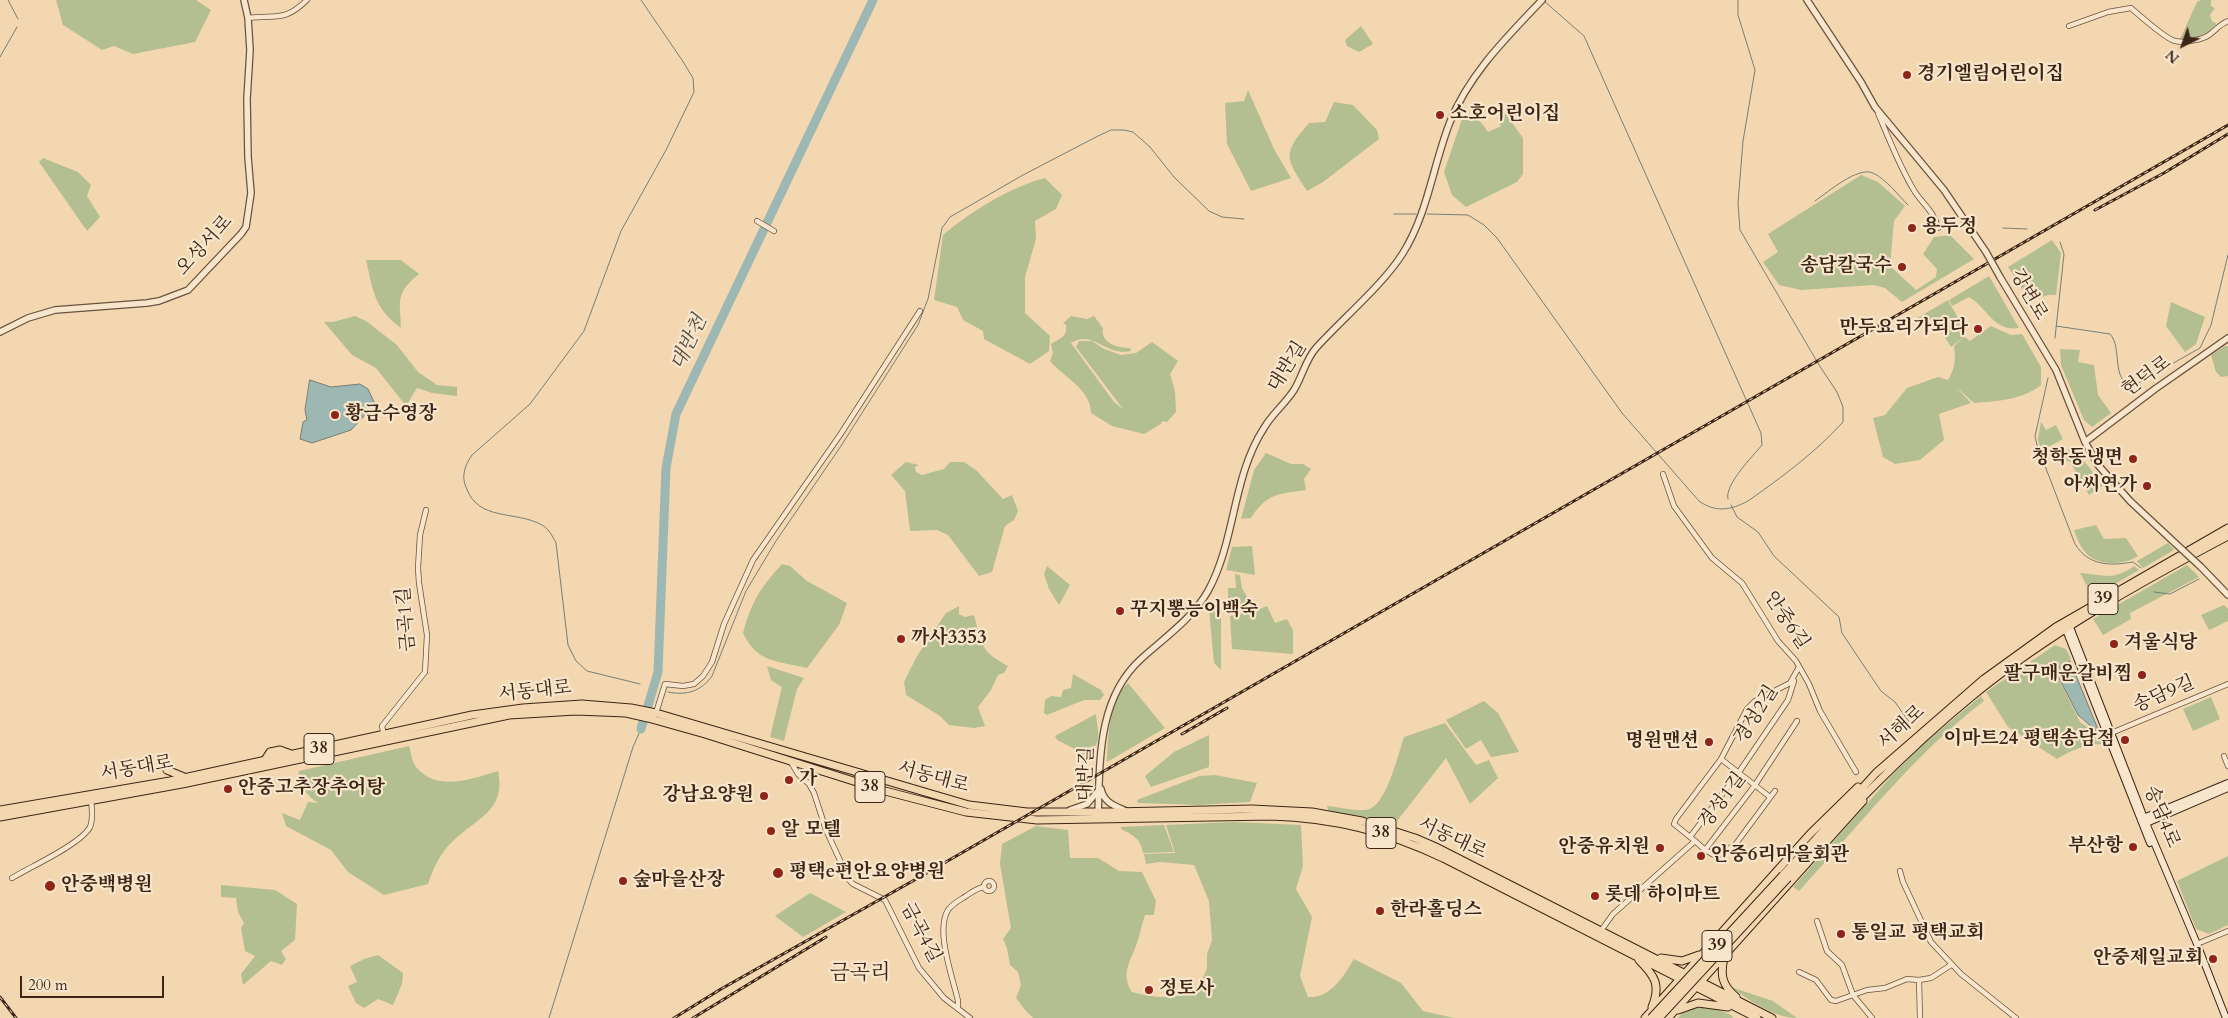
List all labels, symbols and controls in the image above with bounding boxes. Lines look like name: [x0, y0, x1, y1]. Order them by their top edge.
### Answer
north arrow: [2158, 20, 2208, 70]
text: N: [2162, 45, 2184, 68]
place label: 경기엘림어린이집: [1917, 64, 2064, 86]
marker: 경기엘림어린이집: [1901, 69, 1913, 81]
place label: 소호어린이집: [1450, 104, 1560, 126]
marker: 소호어린이집: [1434, 109, 1446, 121]
street label: 오성서로: [172, 211, 238, 281]
place label: 용두정: [1922, 217, 1977, 239]
marker: 용두정: [1906, 222, 1918, 234]
place label: 송담칼국수: [1800, 256, 1892, 278]
marker: 송담칼국수: [1896, 261, 1908, 273]
street label: 강변로: [2004, 265, 2052, 325]
water label: 대반천: [667, 312, 713, 374]
place label: 만두요리가되다: [1840, 318, 1968, 340]
marker: 만두요리가되다: [1972, 323, 1984, 335]
street label: 대반길: [1264, 338, 1312, 396]
street label: 현덕로: [2118, 352, 2176, 402]
place label: 황금수영장: [345, 404, 437, 426]
marker: 황금수영장: [329, 409, 341, 421]
place label: 청학동냉면: [2031, 448, 2123, 470]
marker: 청학동냉면: [2127, 453, 2139, 465]
place label: 아씨연가: [2064, 475, 2137, 497]
marker: 아씨연가: [2141, 480, 2153, 492]
road number: 39: [2088, 584, 2118, 614]
street label: 금곡1길: [393, 586, 421, 652]
street label: 안중6길: [1758, 588, 1814, 654]
place label: 꾸지뽕능이백숙: [1130, 600, 1258, 622]
marker: 꾸지뽕능이백숙: [1114, 605, 1126, 617]
place label: 까사3353: [911, 628, 987, 650]
marker: 까사3353: [895, 633, 907, 645]
place label: 겨울식당: [2124, 633, 2197, 655]
marker: 겨울식당: [2108, 638, 2120, 650]
place label: 팔구매운갈비찜: [2004, 664, 2132, 686]
marker: 팔구매운갈비찜: [2136, 669, 2148, 681]
street label: 송담9길: [2130, 672, 2198, 718]
street label: 서동대로: [497, 677, 573, 707]
street label: 경성2길: [1730, 681, 1784, 749]
street label: 서해로: [1874, 701, 1930, 755]
place label: 이마트24 평택송담점: [1944, 729, 2115, 751]
place label: 명원맨션: [1626, 731, 1699, 753]
road number: 38: [304, 734, 334, 764]
marker: 이마트24 평택송담점: [2119, 734, 2131, 746]
marker: 명원맨션: [1703, 736, 1715, 748]
street label: 대반길: [1075, 746, 1099, 802]
street label: 서동대로: [99, 751, 175, 787]
street label: 서동대로: [895, 757, 971, 799]
street label: 경성1길: [1694, 768, 1752, 834]
place label: 가: [799, 769, 817, 791]
road number: 38: [855, 772, 885, 802]
marker: 가: [783, 774, 795, 786]
place label: 안중고추장추어탕: [238, 778, 385, 800]
marker: 안중고추장추어탕: [222, 783, 234, 795]
street label: 송담4로: [2138, 783, 2184, 851]
place label: 강남요양원: [662, 785, 754, 807]
marker: 강남요양원: [758, 790, 770, 802]
street label: 서동대로: [1414, 813, 1490, 865]
road number: 38: [1366, 818, 1396, 848]
place label: 알 모텔: [781, 820, 841, 842]
marker: 알 모텔: [765, 825, 777, 837]
place label: 부산항: [2068, 836, 2123, 858]
place label: 안중유치원: [1558, 837, 1650, 859]
marker: 부산항: [2127, 841, 2139, 853]
marker: 안중유치원: [1654, 842, 1666, 854]
place label: 안중6리마을회관: [1711, 845, 1849, 867]
marker: 안중6리마을회관: [1695, 850, 1707, 862]
place label: 평택e편안요양병원: [789, 862, 945, 884]
marker: 평택e편안요양병원: [771, 866, 785, 880]
place label: 숲마을산장: [633, 870, 725, 892]
place label: 안중백병원: [61, 875, 153, 897]
marker: 숲마을산장: [617, 875, 629, 887]
marker: 안중백병원: [43, 879, 57, 893]
place label: 롯데 하이마트: [1605, 885, 1720, 907]
marker: 롯데 하이마트: [1589, 890, 1601, 902]
street label: 금곡4길: [895, 899, 945, 967]
place label: 한라홀딩스: [1390, 900, 1482, 922]
marker: 한라홀딩스: [1374, 905, 1386, 917]
place label: 통일교 평택교회: [1851, 923, 1985, 945]
marker: 통일교 평택교회: [1835, 928, 1847, 940]
road number: 39: [1702, 930, 1732, 961]
place label: 안중제일교회: [2093, 948, 2203, 970]
marker: 안중제일교회: [2207, 953, 2219, 965]
district label: 금곡리: [830, 961, 890, 987]
scale bar: [22, 966, 166, 998]
text: 200 m: [28, 975, 68, 995]
place label: 정토사: [1159, 979, 1214, 1001]
marker: 정토사: [1143, 984, 1155, 996]

